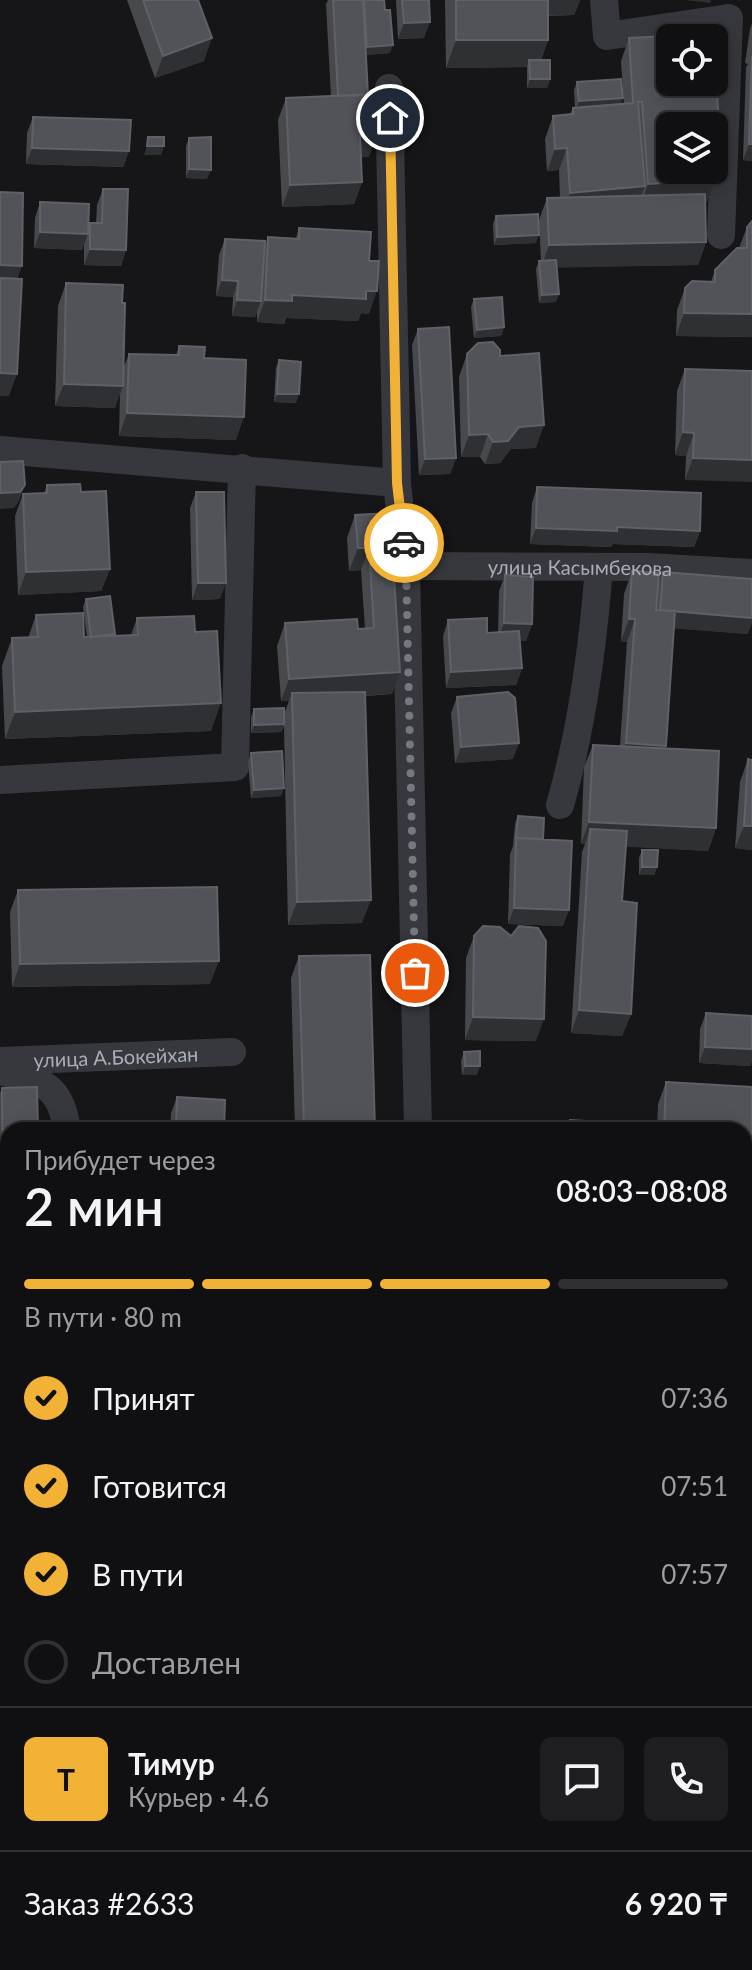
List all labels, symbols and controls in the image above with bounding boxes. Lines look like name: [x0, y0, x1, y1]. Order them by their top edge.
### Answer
map controls: [656, 24, 728, 184]
button: locate: [656, 24, 728, 96]
pin: [356, 84, 424, 152]
icon: home: [368, 96, 412, 140]
button: layers: [656, 112, 728, 184]
courier: [364, 503, 444, 583]
icon: car: [382, 521, 426, 565]
street label: улица Касымбекова: [488, 554, 673, 580]
pin: [381, 939, 449, 1007]
icon: bag: [393, 951, 437, 995]
street label: улица А.Бокейхан: [33, 1041, 199, 1072]
text: Прибудет через: [24, 1144, 216, 1176]
text: 08:03–08:08: [556, 1172, 728, 1208]
text: 2 мин: [24, 1175, 164, 1237]
text: В пути · 80 m: [24, 1301, 182, 1333]
icon: check: [24, 1376, 68, 1420]
text: Принят: [92, 1380, 195, 1416]
text: 07:36: [661, 1382, 728, 1414]
icon: check: [24, 1464, 68, 1508]
text: Готовится: [92, 1468, 227, 1504]
text: 07:51: [661, 1470, 728, 1502]
icon: check: [24, 1552, 68, 1596]
text: В пути: [92, 1556, 184, 1592]
text: 07:57: [661, 1558, 728, 1590]
text: Доставлен: [92, 1644, 241, 1680]
button: chat: [540, 1737, 624, 1821]
button: phone: [644, 1737, 728, 1821]
text: Тимур: [128, 1745, 215, 1781]
text: Т: [57, 1761, 75, 1797]
text: Курьер · 4.6: [128, 1781, 269, 1813]
text: Заказ #2633: [24, 1885, 195, 1921]
text: 6 920 ₸: [625, 1885, 728, 1921]

